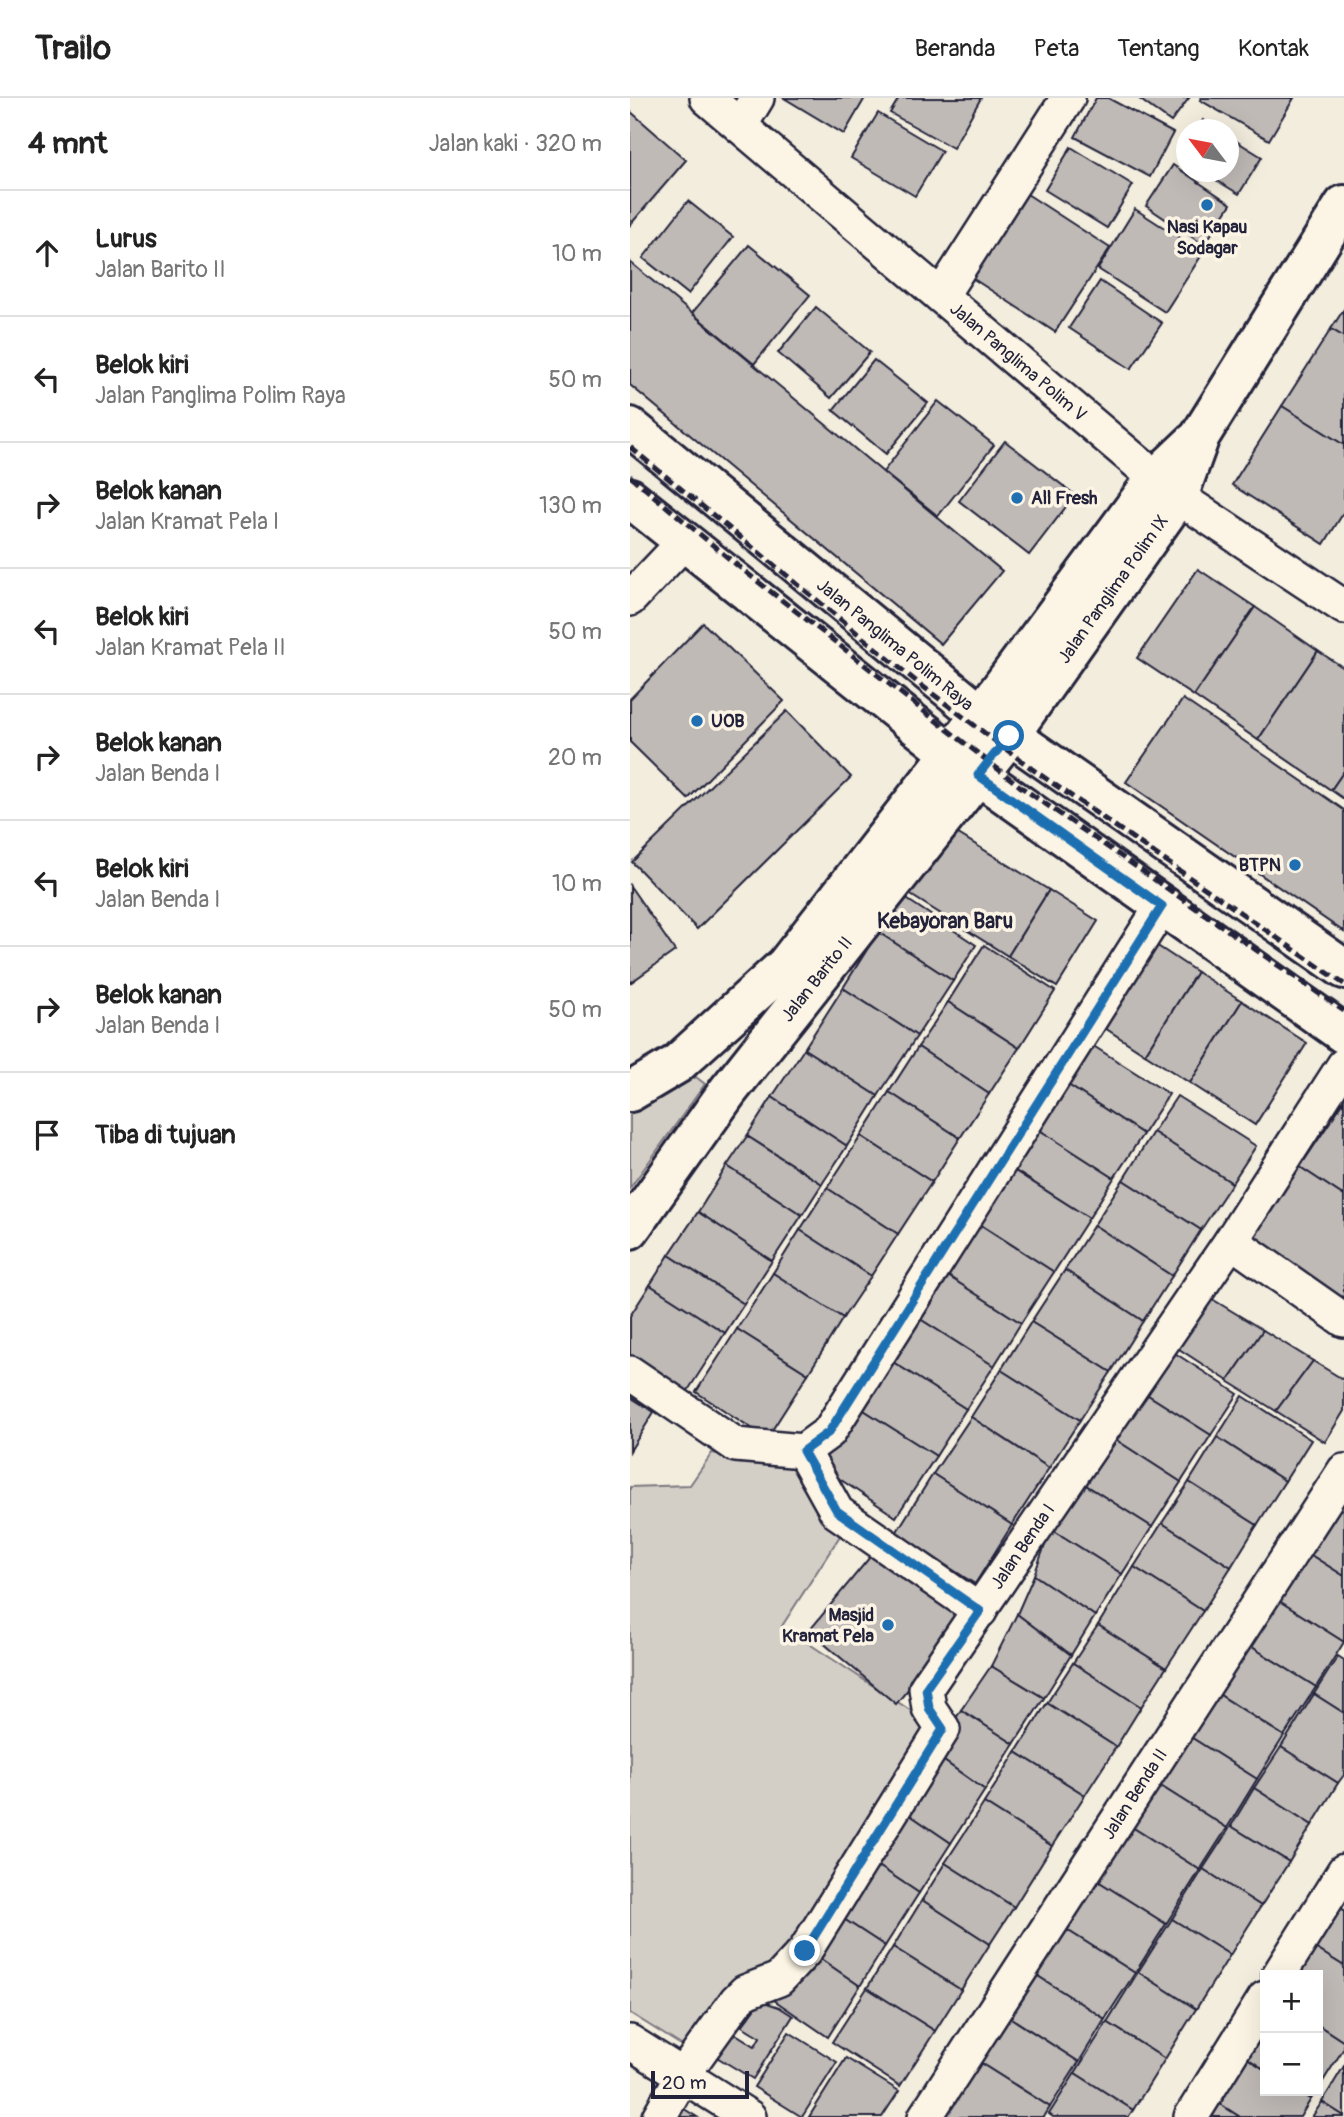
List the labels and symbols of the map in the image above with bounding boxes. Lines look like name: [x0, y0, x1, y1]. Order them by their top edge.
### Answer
north arrow: [1176, 119, 1239, 182]
marker: Nasi Kapau Sodagar: [1199, 197, 1215, 213]
place label: Nasi Kapau Sodagar: [1167, 216, 1247, 260]
street label: Jalan Panglima Polim V: [945, 298, 1091, 427]
place label: All Fresh: [1031, 487, 1098, 510]
marker: All Fresh: [1009, 490, 1025, 506]
street label: Jalan Panglima Polim IX: [1053, 511, 1174, 668]
street label: Jalan Panglima Polim Raya: [812, 574, 978, 716]
place label: UOB: [711, 710, 745, 733]
marker: UOB: [689, 713, 705, 729]
route start: [993, 720, 1024, 751]
place label: BTPN: [1239, 854, 1281, 877]
marker: BTPN: [1287, 857, 1303, 873]
district label: Kebayoran Baru: [877, 908, 1013, 935]
street label: Jalan Barito II: [776, 932, 858, 1027]
street label: Jalan Benda I: [986, 1500, 1060, 1594]
place label: Masjid Kramat Pela: [782, 1604, 875, 1648]
marker: Masjid Kramat Pela: [880, 1617, 896, 1633]
street label: Jalan Benda II: [1097, 1745, 1173, 1844]
route end: [789, 1935, 820, 1966]
scale bar: [651, 2068, 749, 2100]

